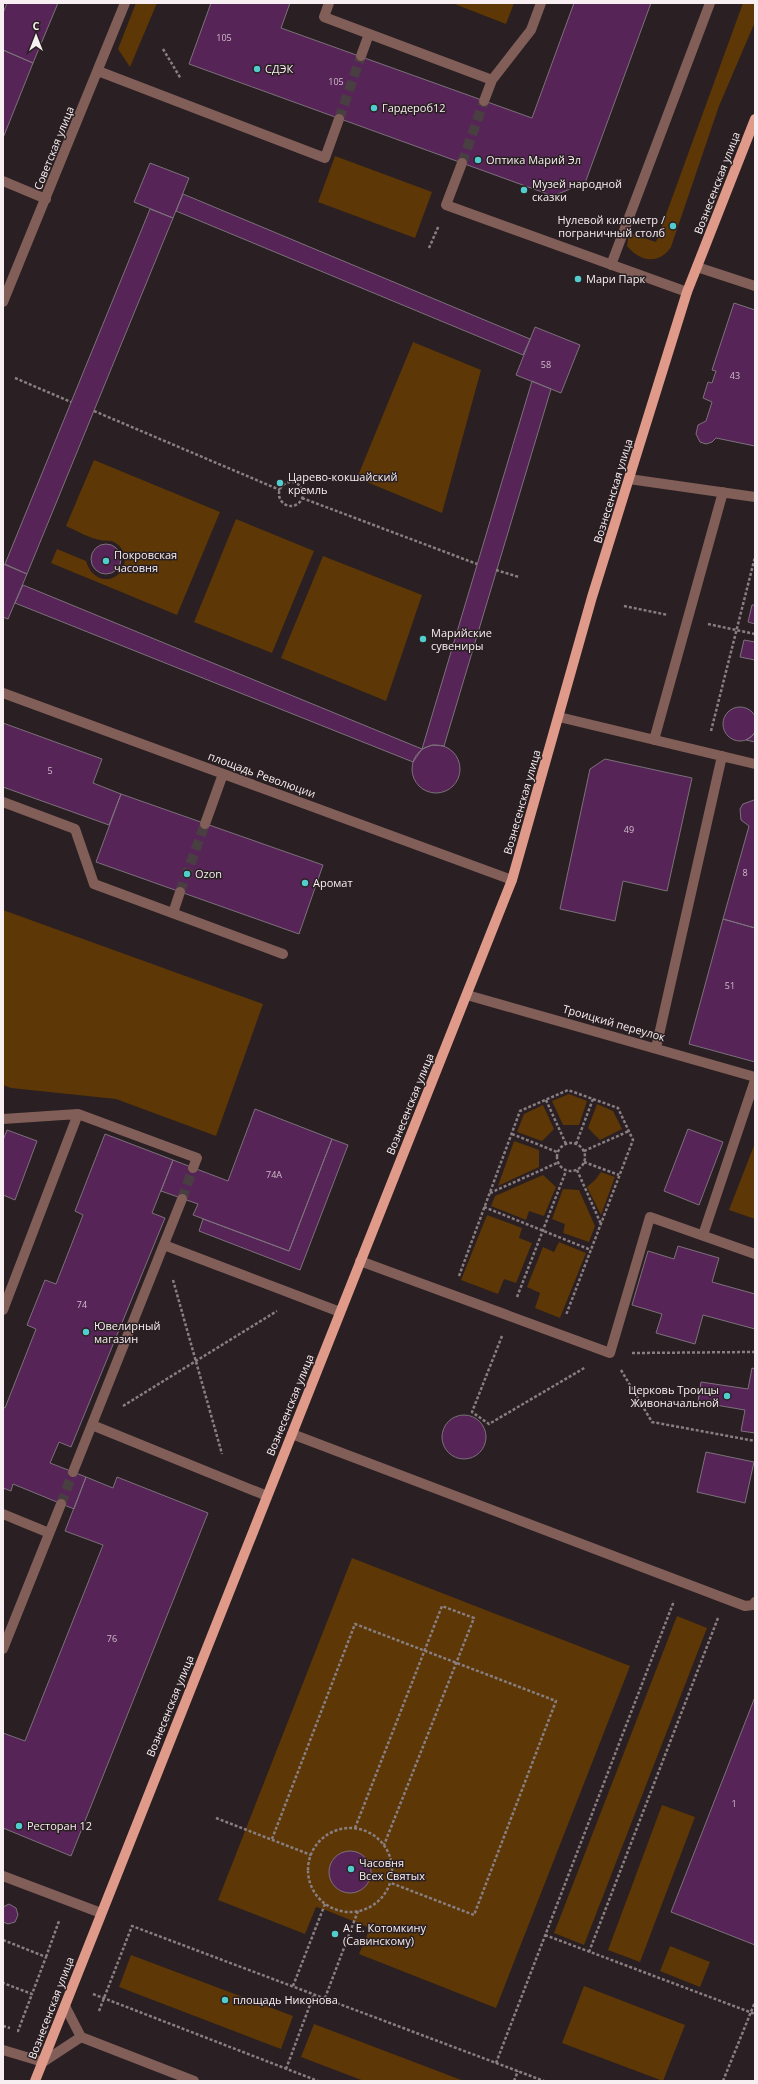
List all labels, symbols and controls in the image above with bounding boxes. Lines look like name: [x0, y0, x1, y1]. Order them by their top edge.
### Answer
north arrow: [16, 16, 56, 56]
text: С: [32, 18, 40, 33]
house number: 105: [216, 31, 232, 44]
place label: СДЭК: [265, 61, 293, 76]
marker: СДЭК: [252, 64, 262, 74]
house number: 105: [328, 75, 344, 88]
place label: Гардероб12: [382, 100, 446, 115]
marker: Гардероб12: [369, 103, 379, 113]
street label: Советская улица: [30, 104, 77, 192]
street label: Вознесенская улица: [690, 130, 743, 236]
place label: Оптика Марий Эл: [486, 152, 581, 167]
marker: Оптика Марий Эл: [473, 155, 483, 165]
place label: Музей народной сказки: [532, 176, 622, 204]
marker: Музей народной сказки: [519, 185, 529, 195]
place label: Нулевой километр / пограничный столб: [557, 212, 665, 240]
marker: Нулевой километр / пограничный столб: [668, 221, 678, 231]
place label: Мари Парк: [586, 271, 645, 286]
marker: Мари Парк: [573, 274, 583, 284]
house number: 58: [541, 358, 551, 371]
house number: 43: [730, 369, 740, 382]
street label: Вознесенская улица: [590, 437, 636, 545]
place label: Царево-кокшайский кремль: [288, 469, 397, 497]
marker: Царево-кокшайский кремль: [275, 478, 285, 488]
place label: Покровская часовня: [114, 547, 177, 575]
marker: Покровская часовня: [101, 556, 111, 566]
place label: Марийские сувениры: [431, 625, 492, 653]
marker: Марийские сувениры: [418, 634, 428, 644]
street label: площадь Революции: [206, 748, 318, 801]
street label: Вознесенская улица: [499, 748, 544, 856]
house number: 5: [47, 764, 53, 777]
house number: 49: [624, 823, 634, 836]
place label: Ozon: [195, 866, 222, 881]
house number: 8: [742, 866, 748, 879]
marker: Ozon: [182, 869, 192, 879]
place label: Аромат: [313, 875, 353, 890]
marker: Аромат: [300, 878, 310, 888]
house number: 51: [725, 979, 735, 992]
street label: Троицкий переулок: [561, 1001, 667, 1044]
street label: Вознесенская улица: [382, 1051, 437, 1157]
house number: 74А: [266, 1168, 282, 1181]
house number: 74: [77, 1298, 87, 1311]
place label: Ювелирный магазин: [94, 1318, 160, 1346]
marker: Ювелирный магазин: [81, 1327, 91, 1337]
street label: Вознесенская улица: [262, 1352, 317, 1458]
place label: Церковь Троицы Живоначальной: [628, 1382, 719, 1410]
marker: Церковь Троицы Живоначальной: [722, 1391, 732, 1401]
house number: 76: [107, 1632, 117, 1645]
street label: Вознесенская улица: [142, 1653, 197, 1759]
house number: 1: [731, 1797, 737, 1810]
place label: Ресторан 12: [27, 1818, 92, 1833]
marker: Ресторан 12: [14, 1821, 24, 1831]
place label: Часовня Всех Святых: [359, 1855, 425, 1883]
marker: Часовня Всех Святых: [346, 1864, 356, 1874]
place label: А. Е. Котомкину (Савинскому): [343, 1920, 426, 1948]
marker: А. Е. Котомкину (Савинскому): [330, 1929, 340, 1939]
street label: Вознесенская улица: [24, 1955, 77, 2061]
place label: площадь Никонова: [233, 1992, 338, 2007]
marker: площадь Никонова: [220, 1995, 230, 2005]

